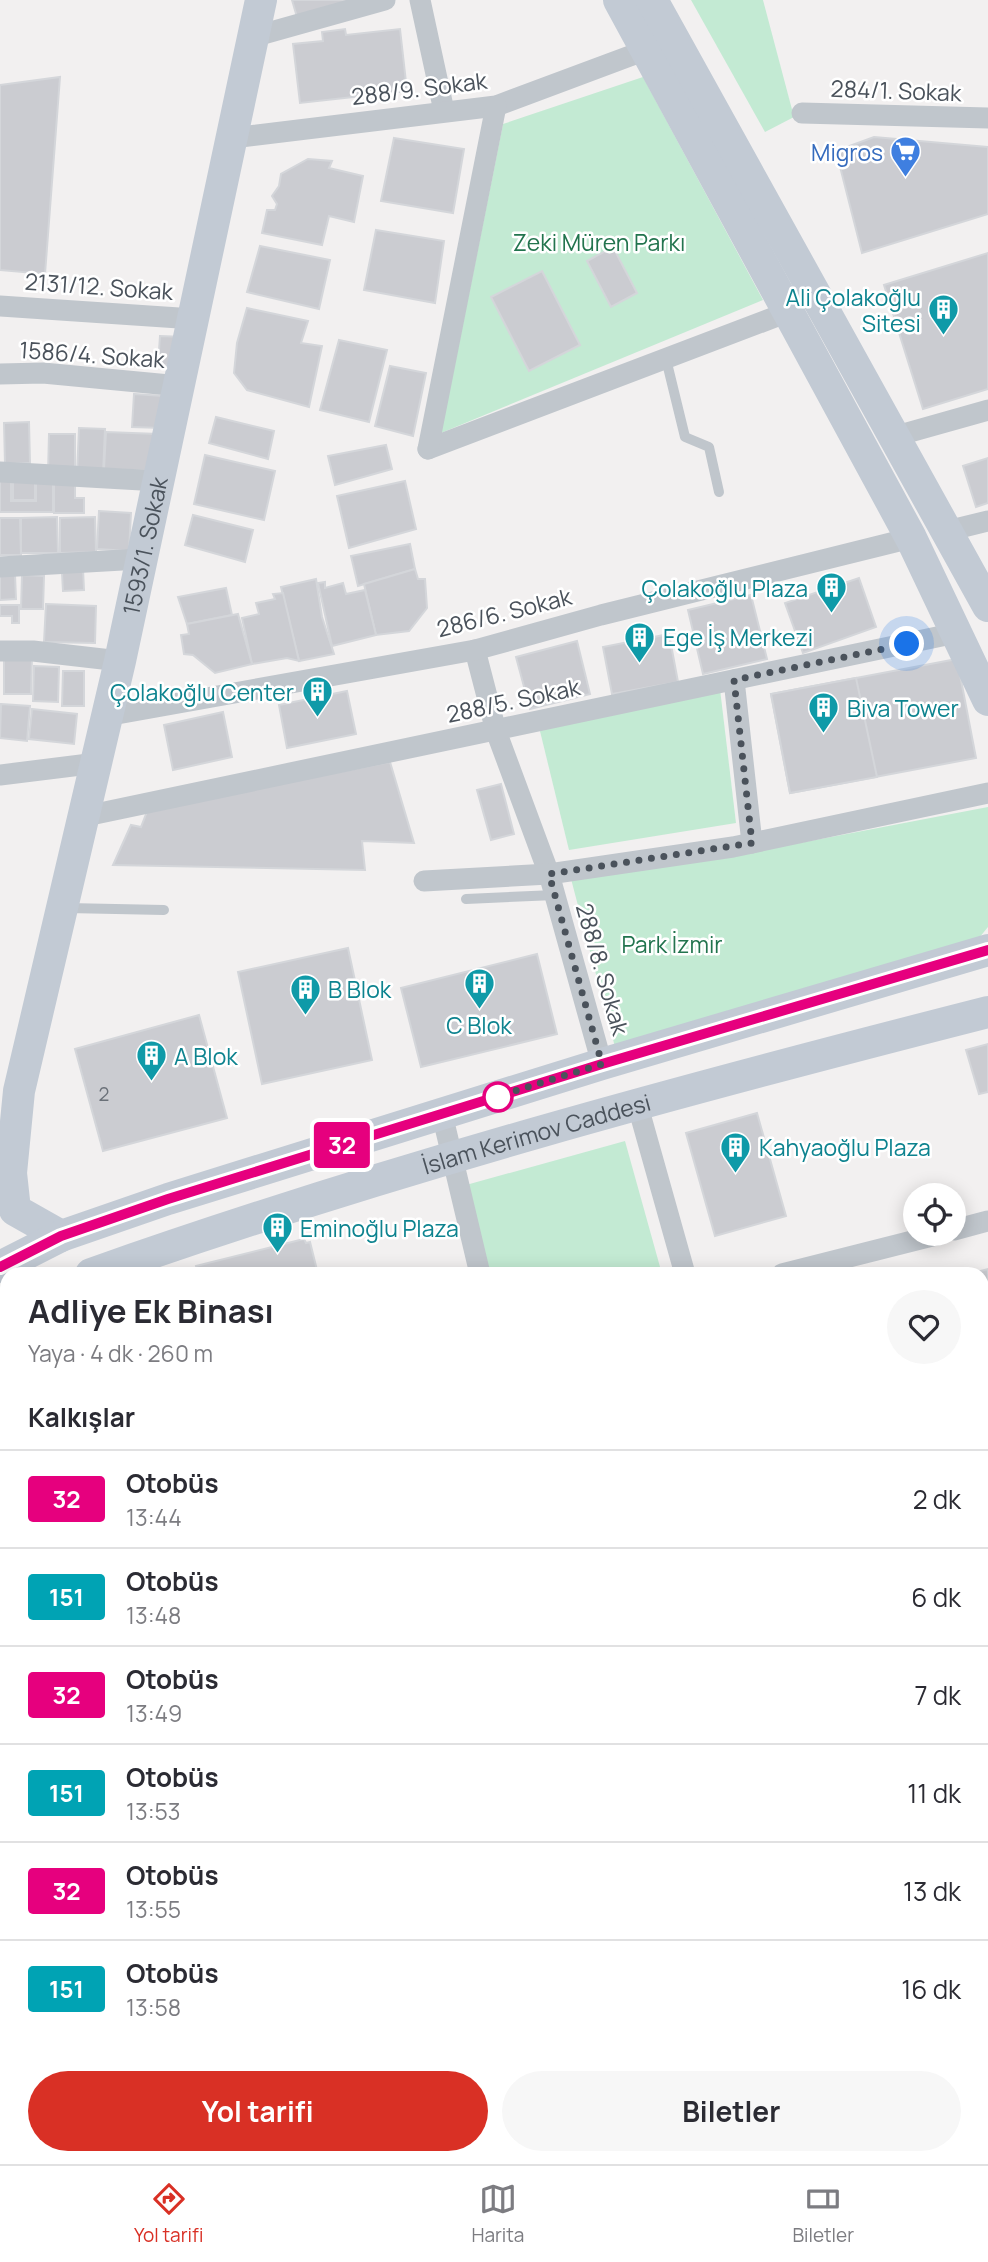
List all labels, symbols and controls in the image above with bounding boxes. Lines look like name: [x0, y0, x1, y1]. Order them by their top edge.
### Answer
street label: 288/9. Sokak: [349, 64, 489, 112]
street label: 284/1. Sokak: [830, 72, 963, 108]
supermarket icon: Migros: [889, 135, 923, 179]
place label: Migros: [811, 136, 883, 168]
park label: Zeki Müren Parkı: [513, 226, 685, 258]
street label: 2131/12. Sokak: [24, 265, 175, 307]
place label: Ali Çolakoğlu Sitesi: [785, 281, 921, 339]
building icon: Ali Çolakoğlu Sitesi: [927, 293, 961, 337]
street label: 1586/4. Sokak: [18, 333, 166, 375]
street label: 1593/1. Sokak: [114, 473, 175, 618]
building icon: Çolakoğlu Plaza: [814, 571, 848, 615]
place label: Çolakoğlu Plaza: [641, 572, 808, 604]
street label: 286/6. Sokak: [433, 580, 575, 644]
building icon: Ege İş Merkezi: [623, 620, 657, 664]
place label: Ege İş Merkezi: [663, 621, 813, 653]
your location: [889, 626, 924, 661]
street label: 288/5. Sokak: [443, 670, 583, 730]
building icon: Çolakoğlu Center: [300, 675, 334, 719]
place label: Çolakoğlu Center: [110, 676, 294, 708]
building icon: Biva Tower: [807, 691, 841, 735]
place label: Biva Tower: [847, 692, 959, 724]
street label: 288/8. Sokak: [569, 899, 637, 1039]
park label: Park İzmir: [621, 928, 723, 960]
building icon: C Blok: [462, 967, 496, 1011]
building icon: B Blok: [288, 972, 322, 1016]
place label: B Blok: [328, 973, 392, 1005]
place label: C Blok: [446, 1009, 512, 1041]
building icon: A Blok: [134, 1039, 168, 1083]
place label: A Blok: [174, 1040, 238, 1072]
house number: 2: [99, 1081, 109, 1107]
unlabelled marker: [483, 1082, 513, 1112]
street label: İslam Kerimov Caddesi: [418, 1086, 654, 1181]
line badge: 32: [310, 1122, 374, 1168]
text: 32: [328, 1128, 356, 1161]
building icon: Kahyaoğlu Plaza: [719, 1130, 753, 1174]
place label: Kahyaoğlu Plaza: [759, 1131, 931, 1163]
map controls: [903, 1183, 966, 1246]
button: locate: [903, 1183, 966, 1246]
building icon: Eminoğlu Plaza: [260, 1211, 294, 1255]
place label: Eminoğlu Plaza: [300, 1212, 459, 1244]
text: Adliye Ek Binası: [28, 1288, 274, 1333]
button: heart: [887, 1290, 961, 1364]
text: Yaya · 4 dk · 260 m: [28, 1337, 213, 1369]
text: Kalkışlar: [28, 1399, 135, 1435]
text: Otobüs: [126, 1465, 218, 1501]
text: 2 dk: [913, 1481, 961, 1517]
text: 32: [52, 1482, 81, 1515]
text: 13:44: [126, 1501, 182, 1533]
text: Otobüs: [126, 1563, 218, 1599]
text: 6 dk: [911, 1579, 961, 1615]
text: 151: [49, 1580, 84, 1613]
text: 13:48: [126, 1599, 181, 1631]
text: Otobüs: [126, 1661, 218, 1697]
text: 7 dk: [914, 1677, 961, 1713]
text: 32: [52, 1678, 81, 1711]
text: 13:49: [126, 1697, 182, 1729]
text: Otobüs: [126, 1759, 218, 1795]
text: 11 dk: [907, 1775, 961, 1811]
text: 151: [49, 1776, 84, 1809]
text: 13:53: [126, 1795, 181, 1827]
text: Otobüs: [126, 1857, 218, 1893]
text: 13 dk: [903, 1873, 961, 1909]
text: 32: [52, 1874, 81, 1907]
text: 13:55: [126, 1893, 181, 1925]
text: Otobüs: [126, 1955, 218, 1991]
text: 16 dk: [901, 1971, 961, 2007]
text: 151: [49, 1972, 84, 2005]
text: 13:58: [126, 1991, 181, 2023]
button: Yol tarifi: [28, 2071, 488, 2151]
button: Biletler: [502, 2071, 961, 2151]
tab: Yol tarifi: [134, 2180, 203, 2248]
tab: Harita: [471, 2180, 524, 2248]
tab: Biletler: [792, 2180, 854, 2248]

